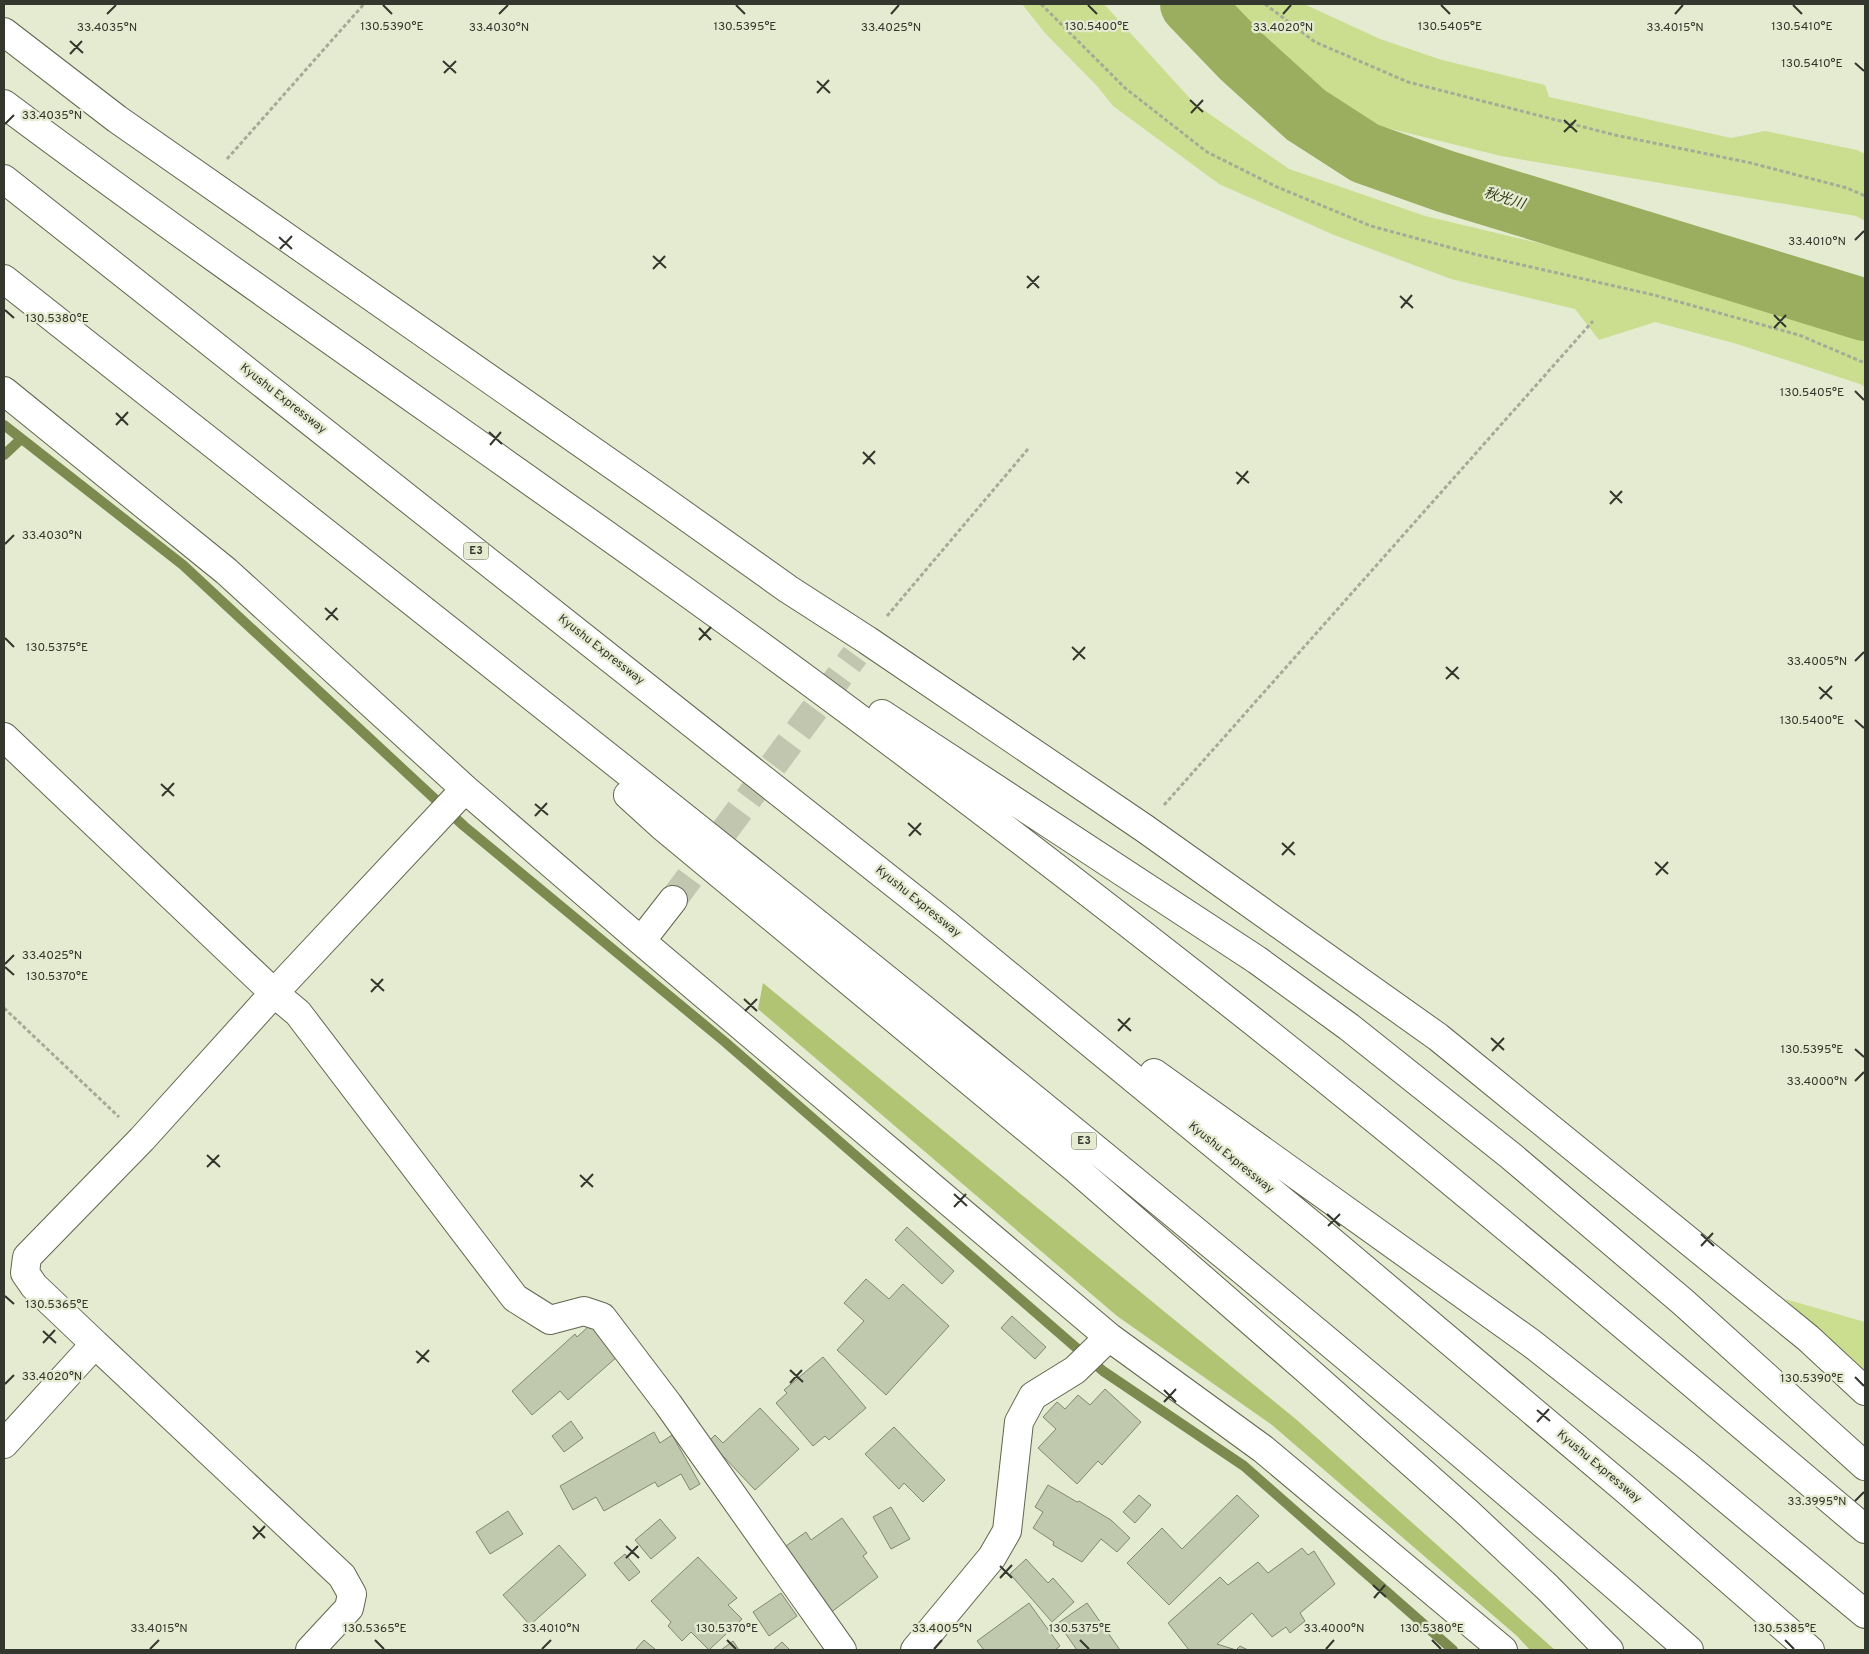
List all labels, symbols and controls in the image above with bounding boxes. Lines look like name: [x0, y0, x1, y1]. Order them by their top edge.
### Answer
text: 130.5390°E: [360, 19, 424, 35]
text: 130.5395°E: [713, 19, 777, 35]
text: 130.5400°E: [1065, 19, 1129, 35]
text: 130.5405°E: [1418, 19, 1482, 35]
text: 130.5410°E: [1771, 19, 1833, 35]
text: 33.4035°N: [77, 20, 137, 36]
text: 33.4030°N: [469, 20, 529, 36]
text: 33.4025°N: [861, 20, 921, 36]
text: 33.4020°N: [1253, 20, 1313, 36]
text: 33.4015°N: [1646, 20, 1704, 36]
text: 130.5410°E: [1781, 56, 1843, 72]
text: 33.4035°N: [22, 108, 82, 124]
water label: 秋光川: [1481, 185, 1528, 214]
text: 33.4010°N: [1788, 234, 1846, 250]
text: 130.5380°E: [25, 311, 89, 327]
street label: Kyushu Expressway: [236, 360, 330, 438]
text: 130.5405°E: [1780, 385, 1844, 401]
text: 33.4030°N: [22, 528, 82, 544]
road number: E3: [464, 542, 488, 560]
street label: Kyushu Expressway: [554, 611, 648, 689]
text: 130.5375°E: [26, 640, 88, 656]
text: 33.4005°N: [1787, 654, 1847, 670]
text: 130.5400°E: [1780, 713, 1844, 729]
street label: Kyushu Expressway: [872, 863, 964, 941]
text: 33.4025°N: [22, 948, 82, 964]
text: 130.5370°E: [26, 969, 88, 985]
text: 130.5395°E: [1780, 1042, 1844, 1058]
text: 33.4000°N: [1787, 1074, 1847, 1090]
street label: Kyushu Expressway: [1185, 1119, 1277, 1197]
road number: E3: [1072, 1132, 1096, 1150]
text: 130.5365°E: [25, 1297, 89, 1313]
text: 33.4020°N: [22, 1369, 82, 1385]
text: 130.5390°E: [1780, 1371, 1844, 1387]
street label: Kyushu Expressway: [1553, 1427, 1645, 1507]
text: 33.3995°N: [1787, 1494, 1847, 1510]
text: 33.4015°N: [130, 1621, 188, 1637]
text: 130.5365°E: [343, 1621, 407, 1637]
text: 33.4010°N: [522, 1621, 580, 1637]
text: 130.5370°E: [696, 1621, 758, 1637]
text: 33.4005°N: [912, 1621, 972, 1637]
text: 130.5375°E: [1049, 1621, 1111, 1637]
text: 33.4000°N: [1304, 1621, 1364, 1637]
text: 130.5380°E: [1400, 1621, 1464, 1637]
text: 130.5385°E: [1753, 1621, 1817, 1637]

